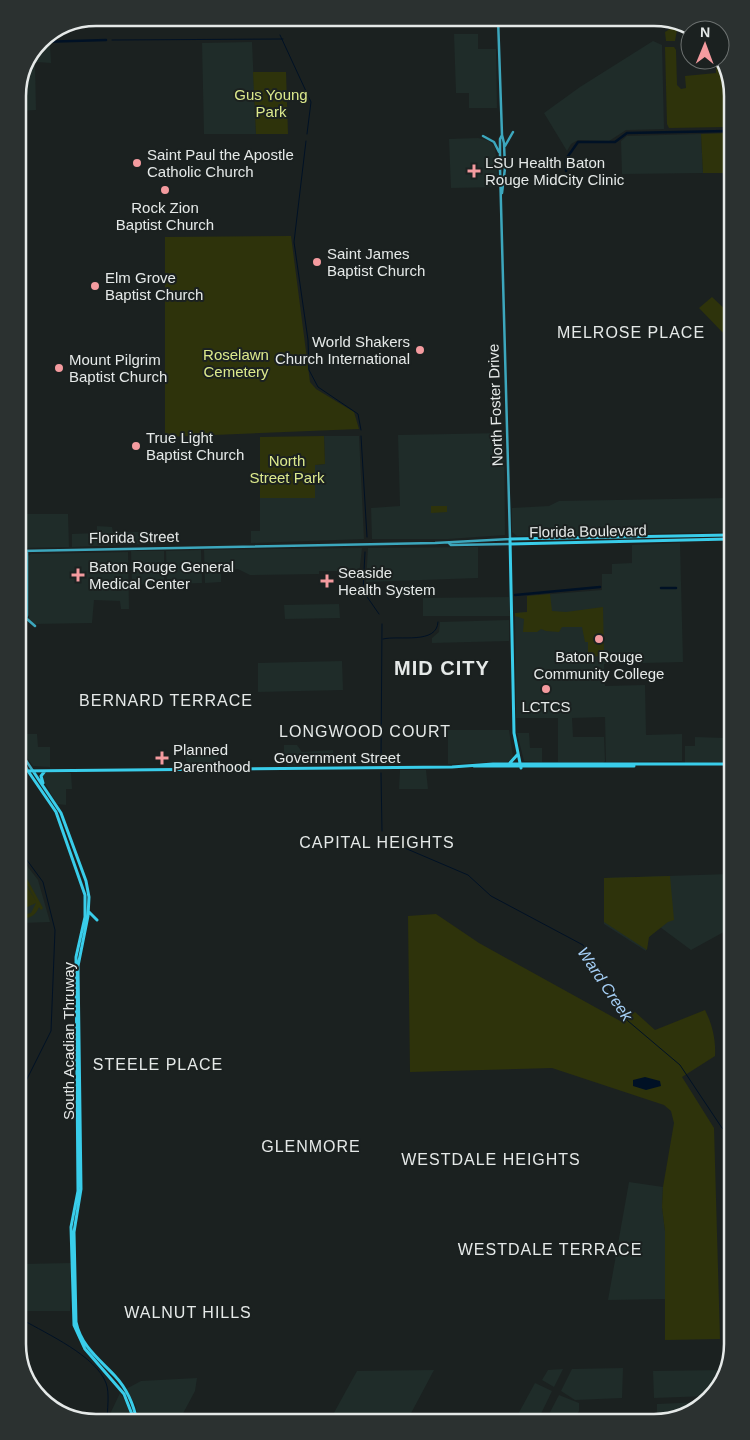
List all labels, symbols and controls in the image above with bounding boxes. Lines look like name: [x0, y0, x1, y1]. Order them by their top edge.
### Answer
north arrow: [680, 20, 730, 70]
text: N: [700, 24, 710, 40]
park label: Gus Young Park: [234, 86, 308, 120]
place label: Saint Paul the Apostle Catholic Church: [147, 146, 294, 180]
place label: LSU Health Baton Rouge MidCity Clinic: [485, 154, 625, 188]
marker: Saint Paul the Apostle Catholic Church: [131, 157, 143, 169]
marker: LSU Health Baton Rouge MidCity Clinic: [467, 164, 481, 178]
marker: Rock Zion Baptist Church: [159, 184, 171, 196]
place label: Rock Zion Baptist Church: [116, 199, 214, 233]
place label: Saint James Baptist Church: [327, 245, 425, 279]
marker: Saint James Baptist Church: [311, 256, 323, 268]
place label: Elm Grove Baptist Church: [105, 269, 203, 303]
marker: Elm Grove Baptist Church: [89, 280, 101, 292]
district label: MELROSE PLACE: [557, 324, 705, 341]
place label: World Shakers Church International: [275, 333, 410, 367]
street label: North Foster Drive: [484, 343, 506, 467]
marker: World Shakers Church International: [414, 344, 426, 356]
park label: Roselawn Cemetery: [203, 346, 269, 380]
place label: Mount Pilgrim Baptist Church: [69, 351, 167, 385]
marker: Mount Pilgrim Baptist Church: [53, 362, 65, 374]
place label: True Light Baptist Church: [146, 429, 244, 463]
marker: True Light Baptist Church: [130, 440, 142, 452]
park label: North Street Park: [249, 452, 325, 486]
street label: Florida Boulevard: [529, 521, 647, 541]
street label: Florida Street: [89, 528, 180, 546]
place label: Baton Rouge General Medical Center: [89, 558, 234, 592]
place label: Seaside Health System: [338, 564, 436, 598]
marker: Baton Rouge General Medical Center: [71, 568, 85, 582]
marker: Seaside Health System: [320, 574, 334, 588]
marker: Baton Rouge Community College: [593, 633, 605, 645]
place label: Baton Rouge Community College: [534, 648, 664, 682]
district label: MID CITY: [394, 657, 490, 679]
marker: LCTCS: [540, 683, 552, 695]
district label: BERNARD TERRACE: [79, 692, 253, 709]
place label: LCTCS: [521, 698, 571, 715]
district label: LONGWOOD COURT: [279, 723, 451, 740]
place label: Planned Parenthood: [173, 741, 251, 775]
street label: Government Street: [274, 749, 401, 766]
marker: Planned Parenthood: [155, 751, 169, 765]
district label: CAPITAL HEIGHTS: [299, 834, 455, 851]
water label: Ward Creek: [574, 944, 636, 1025]
street label: South Acadian Thruway: [60, 961, 77, 1120]
district label: STEELE PLACE: [93, 1056, 223, 1073]
district label: GLENMORE: [261, 1138, 361, 1155]
district label: WESTDALE HEIGHTS: [401, 1151, 581, 1168]
district label: WESTDALE TERRACE: [458, 1241, 642, 1258]
district label: WALNUT HILLS: [124, 1304, 252, 1321]

